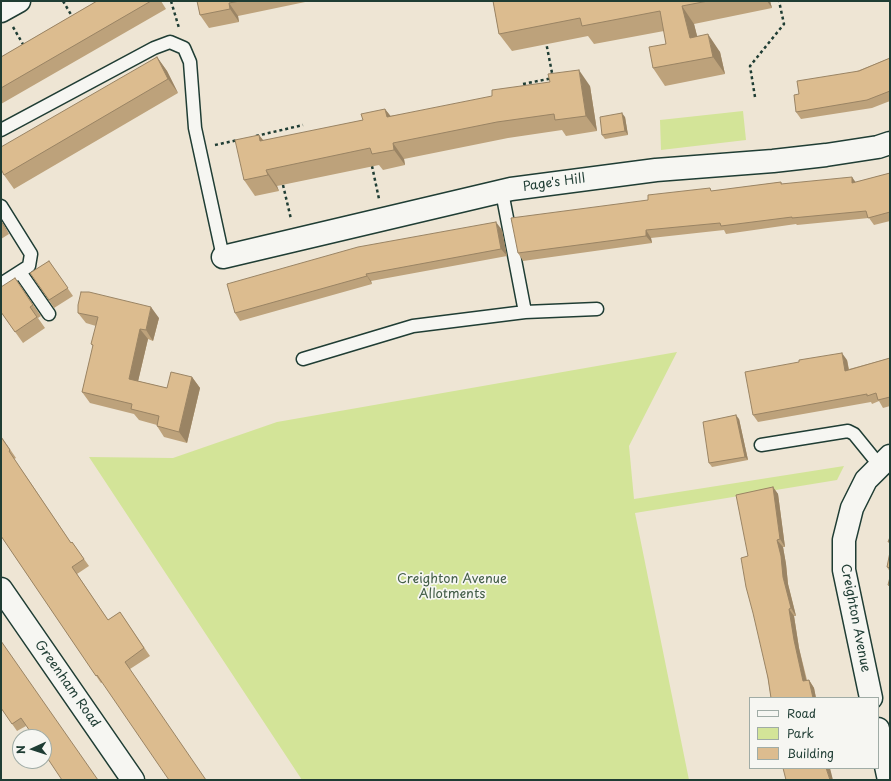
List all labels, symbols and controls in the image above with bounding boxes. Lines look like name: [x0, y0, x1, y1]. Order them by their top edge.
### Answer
street label: Page's Hill: [522, 171, 586, 195]
street label: Creighton Avenue: [837, 563, 873, 673]
park label: Creighton Avenue Allotments: [397, 571, 507, 602]
street label: Greenham Road: [31, 637, 103, 731]
legend: [749, 697, 879, 769]
text: Road: [787, 704, 816, 722]
text: Park: [787, 724, 814, 742]
north arrow: [12, 729, 52, 769]
text: Building: [787, 744, 834, 762]
text: N: [12, 745, 29, 754]

